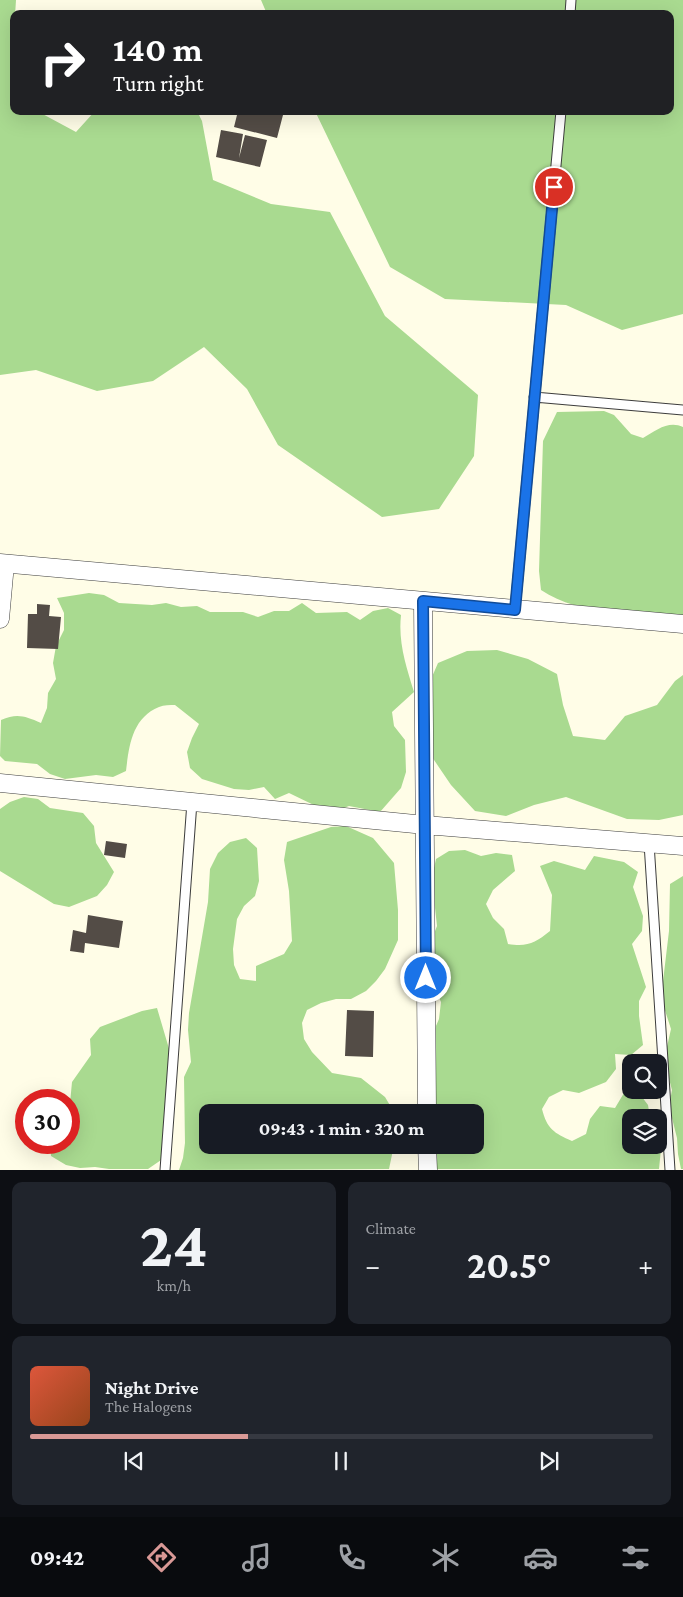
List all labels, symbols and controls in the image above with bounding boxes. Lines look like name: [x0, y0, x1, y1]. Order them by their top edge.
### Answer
icon: right: [30, 30, 95, 95]
text: 140 m: [113, 30, 203, 69]
text: Turn right: [113, 71, 204, 96]
pin: [533, 166, 575, 208]
icon: arrive: [540, 173, 568, 201]
position arrow: [399, 951, 451, 1003]
map controls: [622, 1054, 667, 1154]
button: search: [622, 1054, 667, 1099]
speed limit sign: 30: [15, 1089, 80, 1154]
button: layers: [622, 1109, 667, 1154]
text: 09:43 · 1 min · 320 m: [259, 1118, 424, 1139]
text: 24: [140, 1208, 208, 1280]
text: Climate: [366, 1220, 416, 1237]
text: 20.5°: [467, 1244, 552, 1286]
text: −: [366, 1250, 380, 1281]
text: +: [638, 1250, 653, 1281]
text: km/h: [157, 1277, 191, 1294]
text: Night Drive: [105, 1377, 198, 1398]
text: The Halogens: [105, 1398, 192, 1415]
icon: previous: [120, 1447, 148, 1475]
icon: pause: [327, 1447, 355, 1475]
icon: next: [535, 1447, 563, 1475]
icon: directions: [144, 1540, 179, 1575]
icon: music: [239, 1540, 274, 1575]
icon: phone: [334, 1540, 369, 1575]
icon: climate: [428, 1540, 463, 1575]
icon: car: [523, 1540, 558, 1575]
icon: filters: [618, 1540, 653, 1575]
text: 09:42: [30, 1545, 84, 1570]

